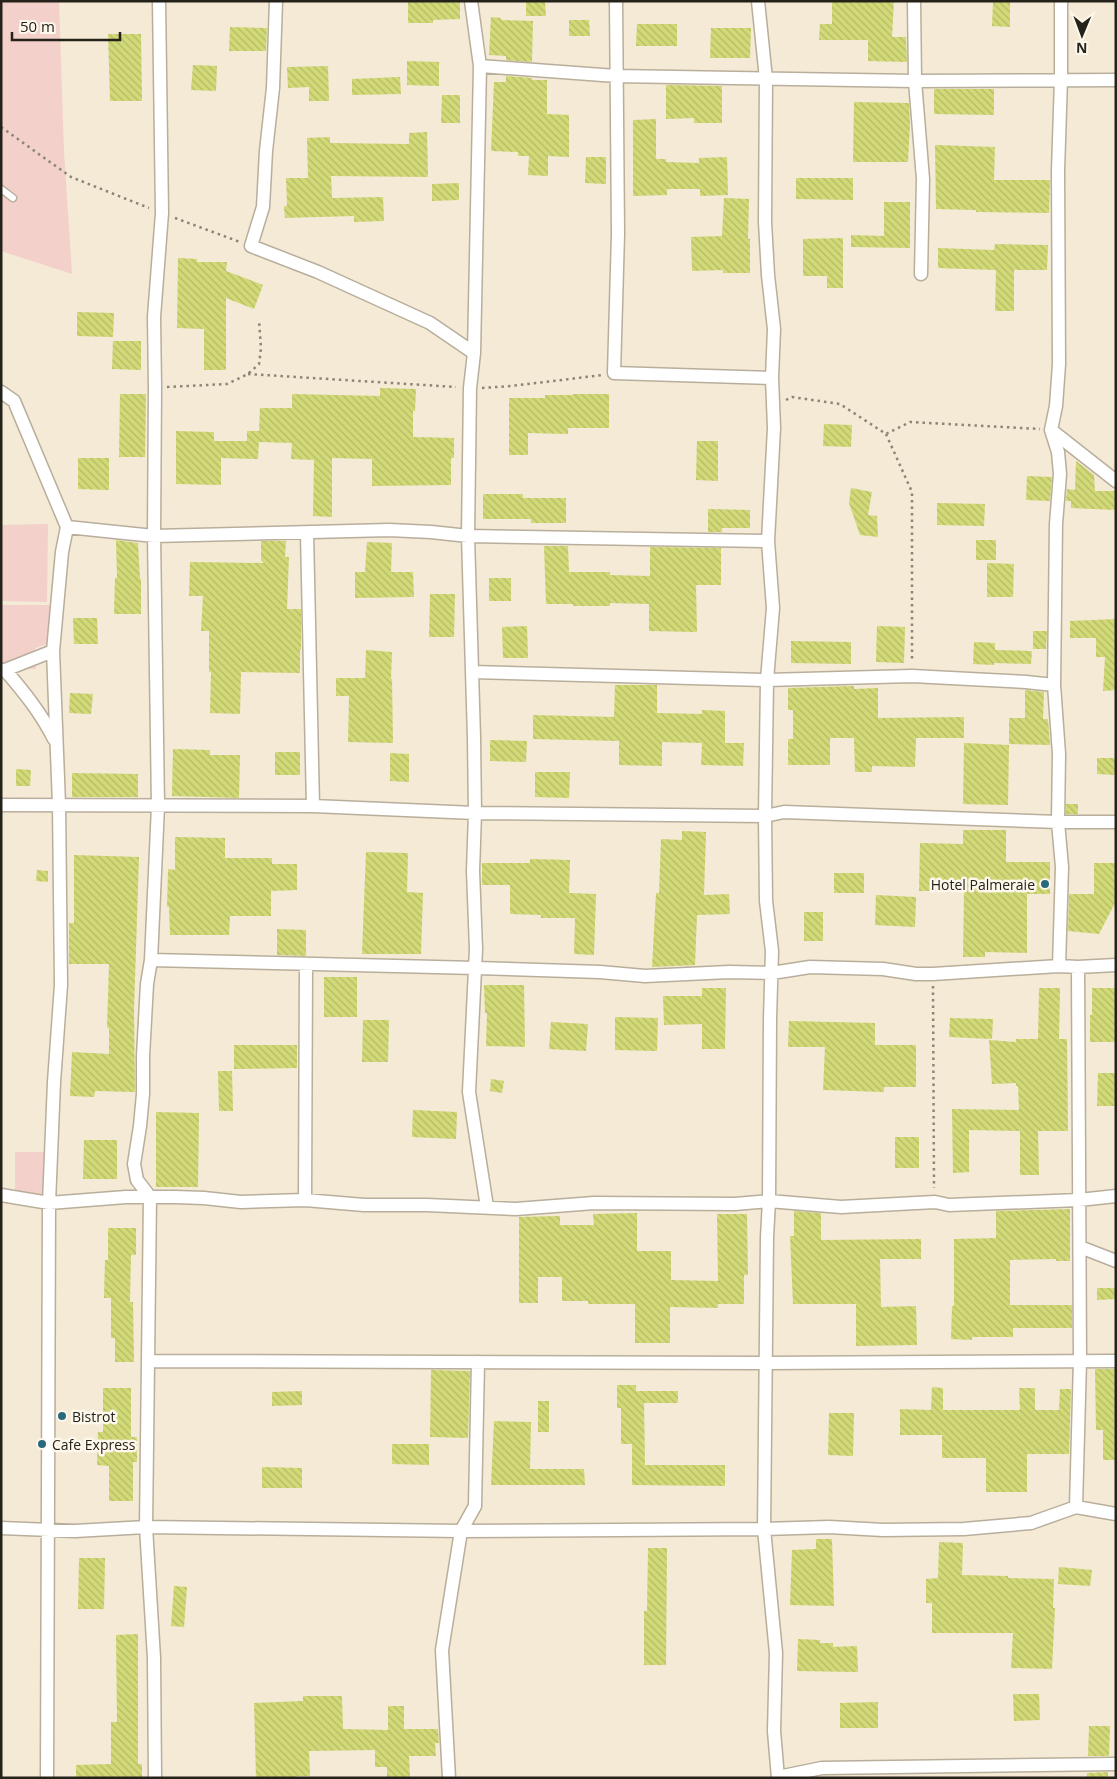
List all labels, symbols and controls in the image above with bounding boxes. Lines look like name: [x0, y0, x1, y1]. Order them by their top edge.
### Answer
scale bar: [12, 10, 120, 42]
north arrow: [1057, 10, 1107, 60]
text: 50 m: [20, 16, 55, 36]
text: N: [1076, 39, 1088, 58]
place label: Hotel Palmeraie: [931, 875, 1035, 894]
marker: Hotel Palmeraie: [1039, 878, 1051, 890]
place label: Bistrot: [72, 1407, 115, 1426]
marker: Bistrot: [56, 1410, 68, 1422]
place label: Cafe Express: [52, 1435, 136, 1454]
marker: Cafe Express: [36, 1438, 48, 1450]

